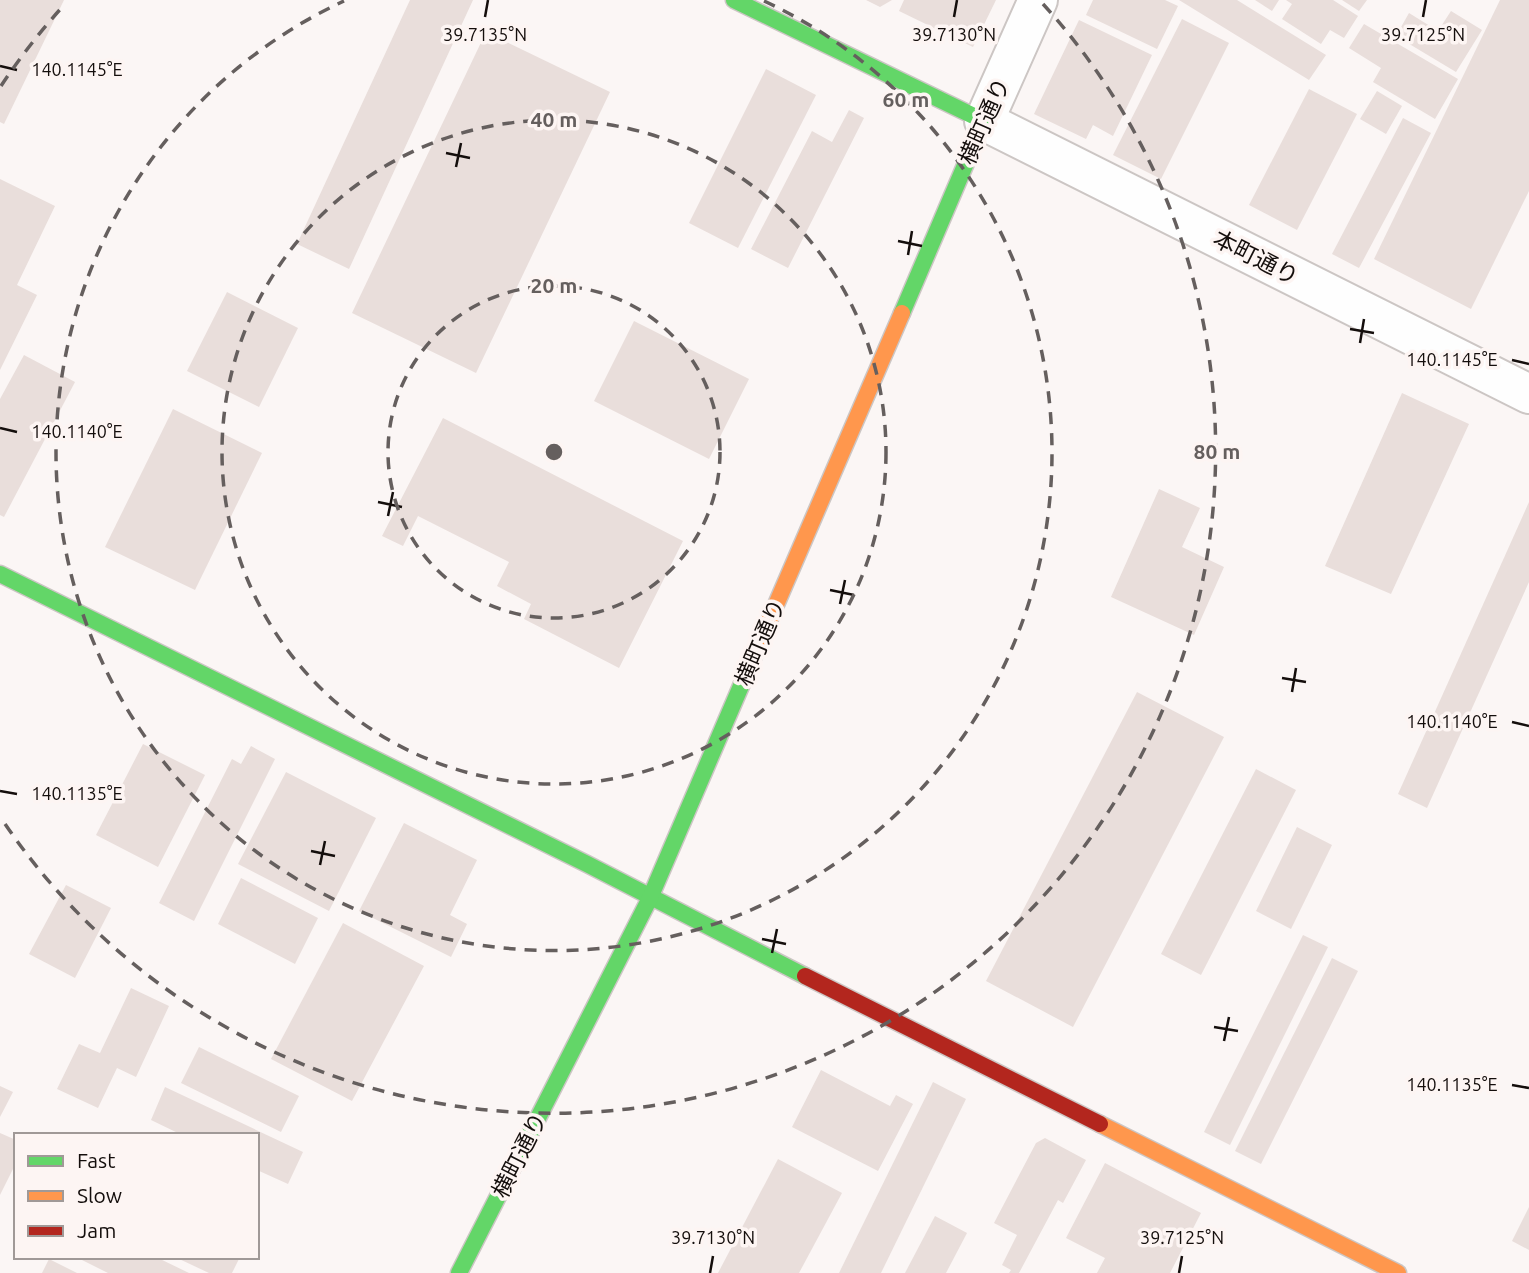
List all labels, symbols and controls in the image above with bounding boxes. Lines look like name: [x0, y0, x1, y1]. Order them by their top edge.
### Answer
text: 39.7135°N: [443, 24, 527, 44]
text: 39.7130°N: [912, 24, 996, 44]
text: 39.7125°N: [1381, 24, 1465, 44]
text: 140.1145°E: [31, 59, 123, 79]
street label: 横町通り: [954, 74, 1014, 168]
text: 60 m: [883, 87, 929, 111]
text: 40 m: [531, 107, 577, 131]
street label: 本町通り: [1209, 225, 1303, 289]
text: 20 m: [531, 273, 577, 297]
text: 140.1145°E: [1406, 349, 1498, 369]
text: 140.1140°E: [31, 421, 123, 441]
text: 80 m: [1194, 439, 1240, 463]
centre of rings: [542, 440, 566, 464]
street label: 横町通り: [731, 595, 789, 689]
text: 140.1140°E: [1406, 711, 1498, 731]
text: 140.1135°E: [31, 783, 123, 803]
text: 140.1135°E: [1406, 1074, 1498, 1094]
street label: 横町通り: [487, 1108, 551, 1202]
legend: [14, 1133, 259, 1259]
text: Fast: [77, 1148, 115, 1172]
text: Slow: [77, 1183, 122, 1207]
text: Jam: [77, 1218, 116, 1242]
text: 39.7130°N: [671, 1227, 755, 1247]
text: 39.7125°N: [1140, 1227, 1224, 1247]

